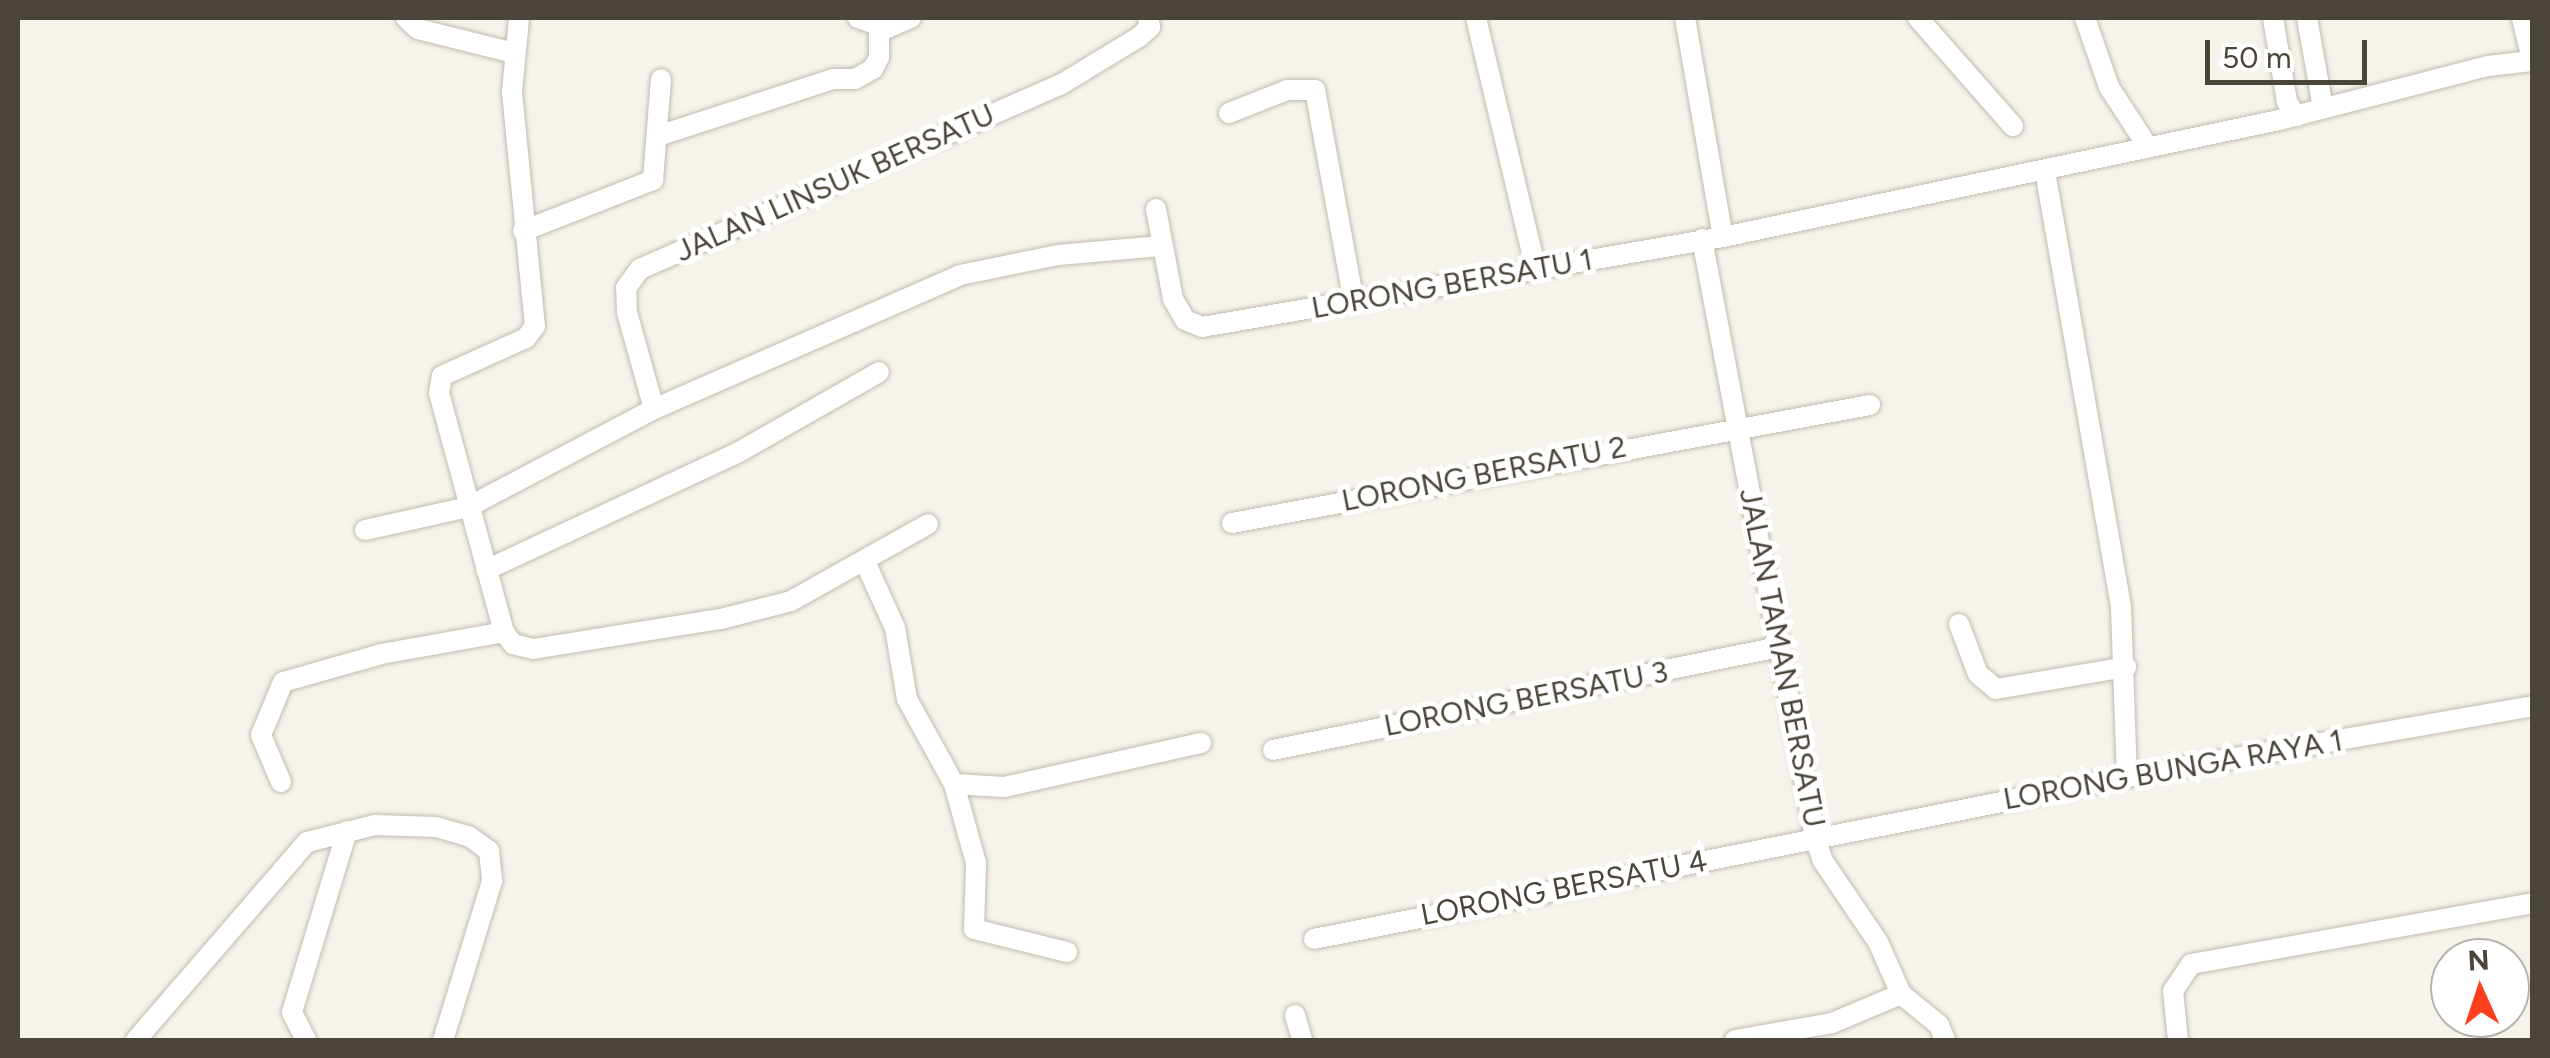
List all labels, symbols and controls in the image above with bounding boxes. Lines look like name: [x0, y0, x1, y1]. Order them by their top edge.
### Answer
scale bar: [2210, 20, 2372, 82]
text: 50 m: [2222, 39, 2291, 76]
street label: JALAN LINSUK BERSATU: [670, 96, 1000, 270]
street label: LORONG BERSATU 1: [1309, 242, 1595, 326]
street label: LORONG BERSATU 2: [1339, 429, 1629, 519]
street label: JALAN TAMAN BERSATU: [1731, 486, 1833, 830]
street label: LORONG BERSATU 3: [1381, 654, 1671, 744]
street label: LORONG BUNGA RAYA 1: [2001, 722, 2345, 818]
street label: LORONG BERSATU 4: [1418, 843, 1710, 933]
north arrow: [2430, 938, 2530, 1038]
text: N: [2467, 942, 2490, 978]

